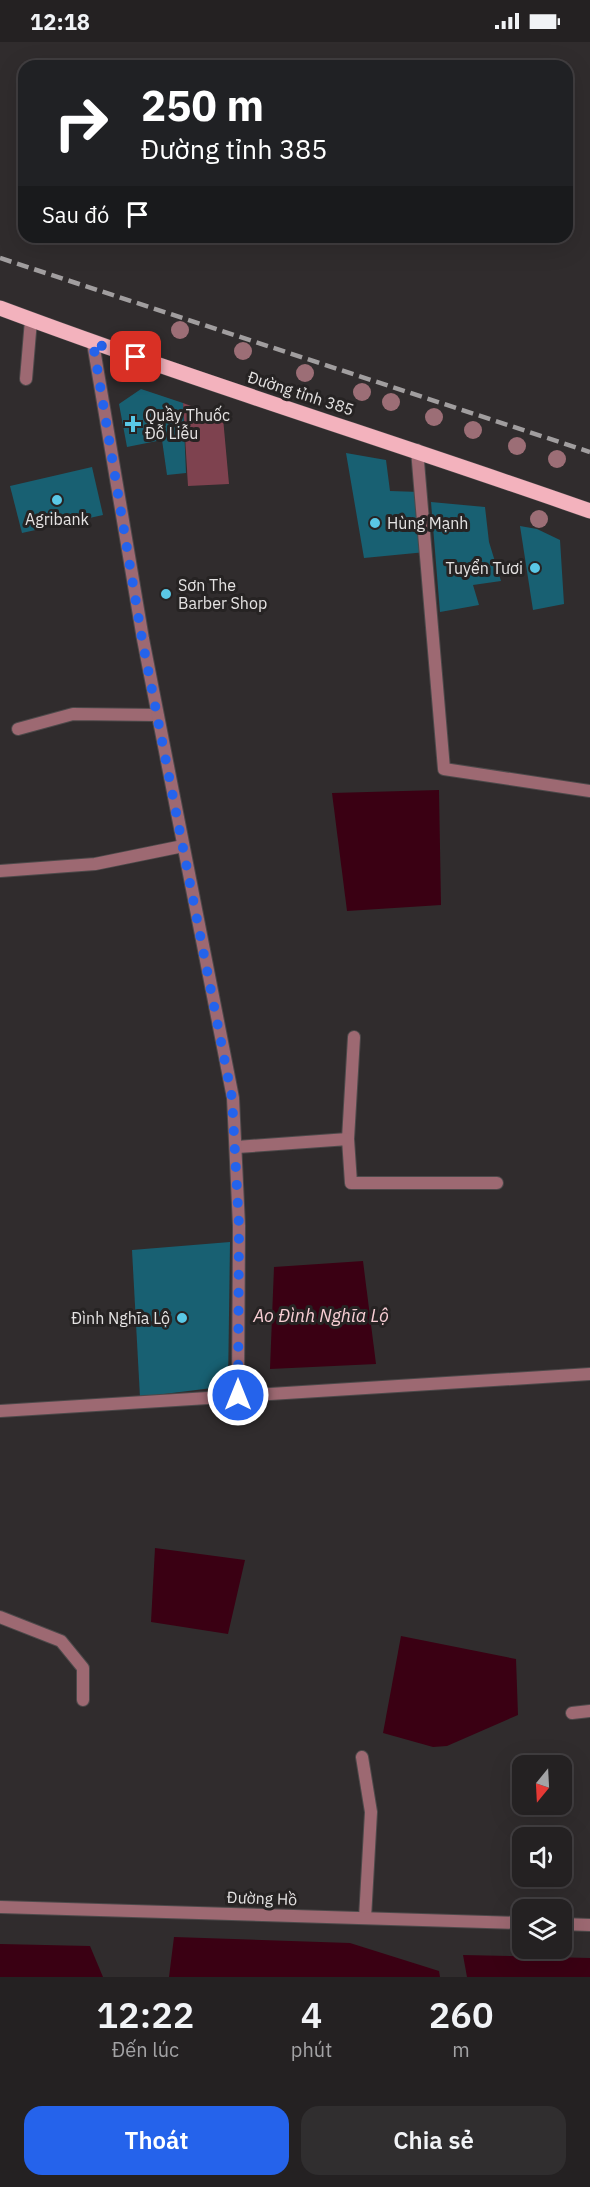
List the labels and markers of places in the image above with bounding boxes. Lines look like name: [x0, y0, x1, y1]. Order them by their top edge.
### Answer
pin: [110, 331, 161, 382]
place label: Quầy Thuốc Đỗ Liễu: [145, 405, 230, 443]
marker: Quầy Thuốc Đỗ Liễu: [126, 417, 140, 431]
marker: Agribank: [50, 493, 64, 507]
place label: Agribank: [25, 509, 90, 529]
place label: Hùng Mạnh: [387, 513, 468, 533]
marker: Hùng Mạnh: [368, 516, 382, 530]
place label: Tuyển Tươi: [446, 558, 523, 578]
marker: Tuyển Tươi: [528, 561, 542, 575]
place label: Sơn The Barber Shop: [178, 575, 267, 613]
marker: Sơn The Barber Shop: [159, 587, 173, 601]
place label: Đình Nghĩa Lộ: [71, 1308, 170, 1328]
marker: Đình Nghĩa Lộ: [175, 1311, 189, 1325]

